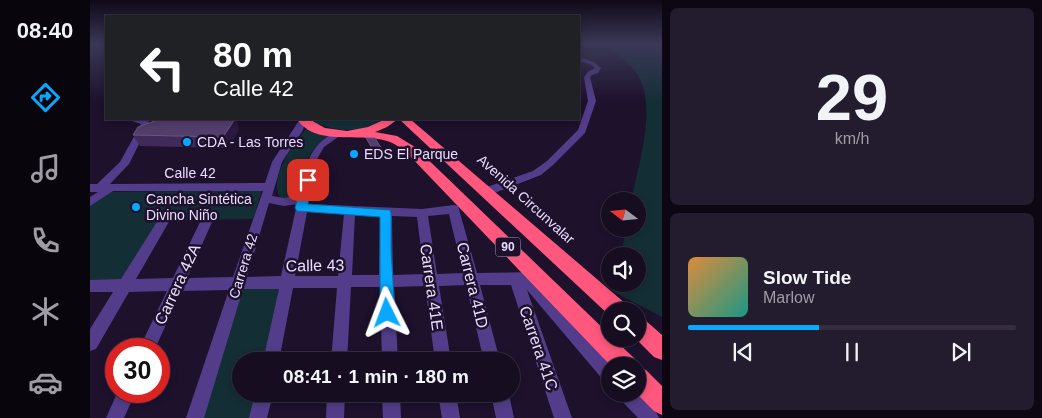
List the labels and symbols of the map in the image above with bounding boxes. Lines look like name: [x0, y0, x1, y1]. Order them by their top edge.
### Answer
place label: CDA - Las Torres: [197, 134, 303, 150]
marker: CDA - Las Torres: [181, 136, 193, 148]
place label: EDS El Parque: [364, 146, 458, 162]
marker: EDS El Parque: [348, 148, 360, 160]
street label: Avenida Circunvalar: [474, 151, 578, 247]
pin: [287, 159, 329, 201]
street label: Calle 42: [164, 165, 216, 181]
place label: Cancha Sintética Divino Niño: [146, 191, 252, 223]
north arrow: [601, 192, 646, 238]
marker: Cancha Sintética Divino Niño: [130, 201, 142, 213]
street label: Carrera 42: [226, 231, 260, 300]
road number: 90: [496, 238, 520, 256]
street label: Carrera 41D: [454, 240, 491, 330]
street label: Carrera 42A: [151, 241, 204, 327]
street label: Carrera 41E: [417, 243, 446, 331]
street label: Calle 43: [286, 256, 345, 275]
position arrow: [360, 286, 412, 338]
street label: Carrera 41C: [516, 304, 561, 393]
speed limit sign: 30: [105, 338, 170, 403]

